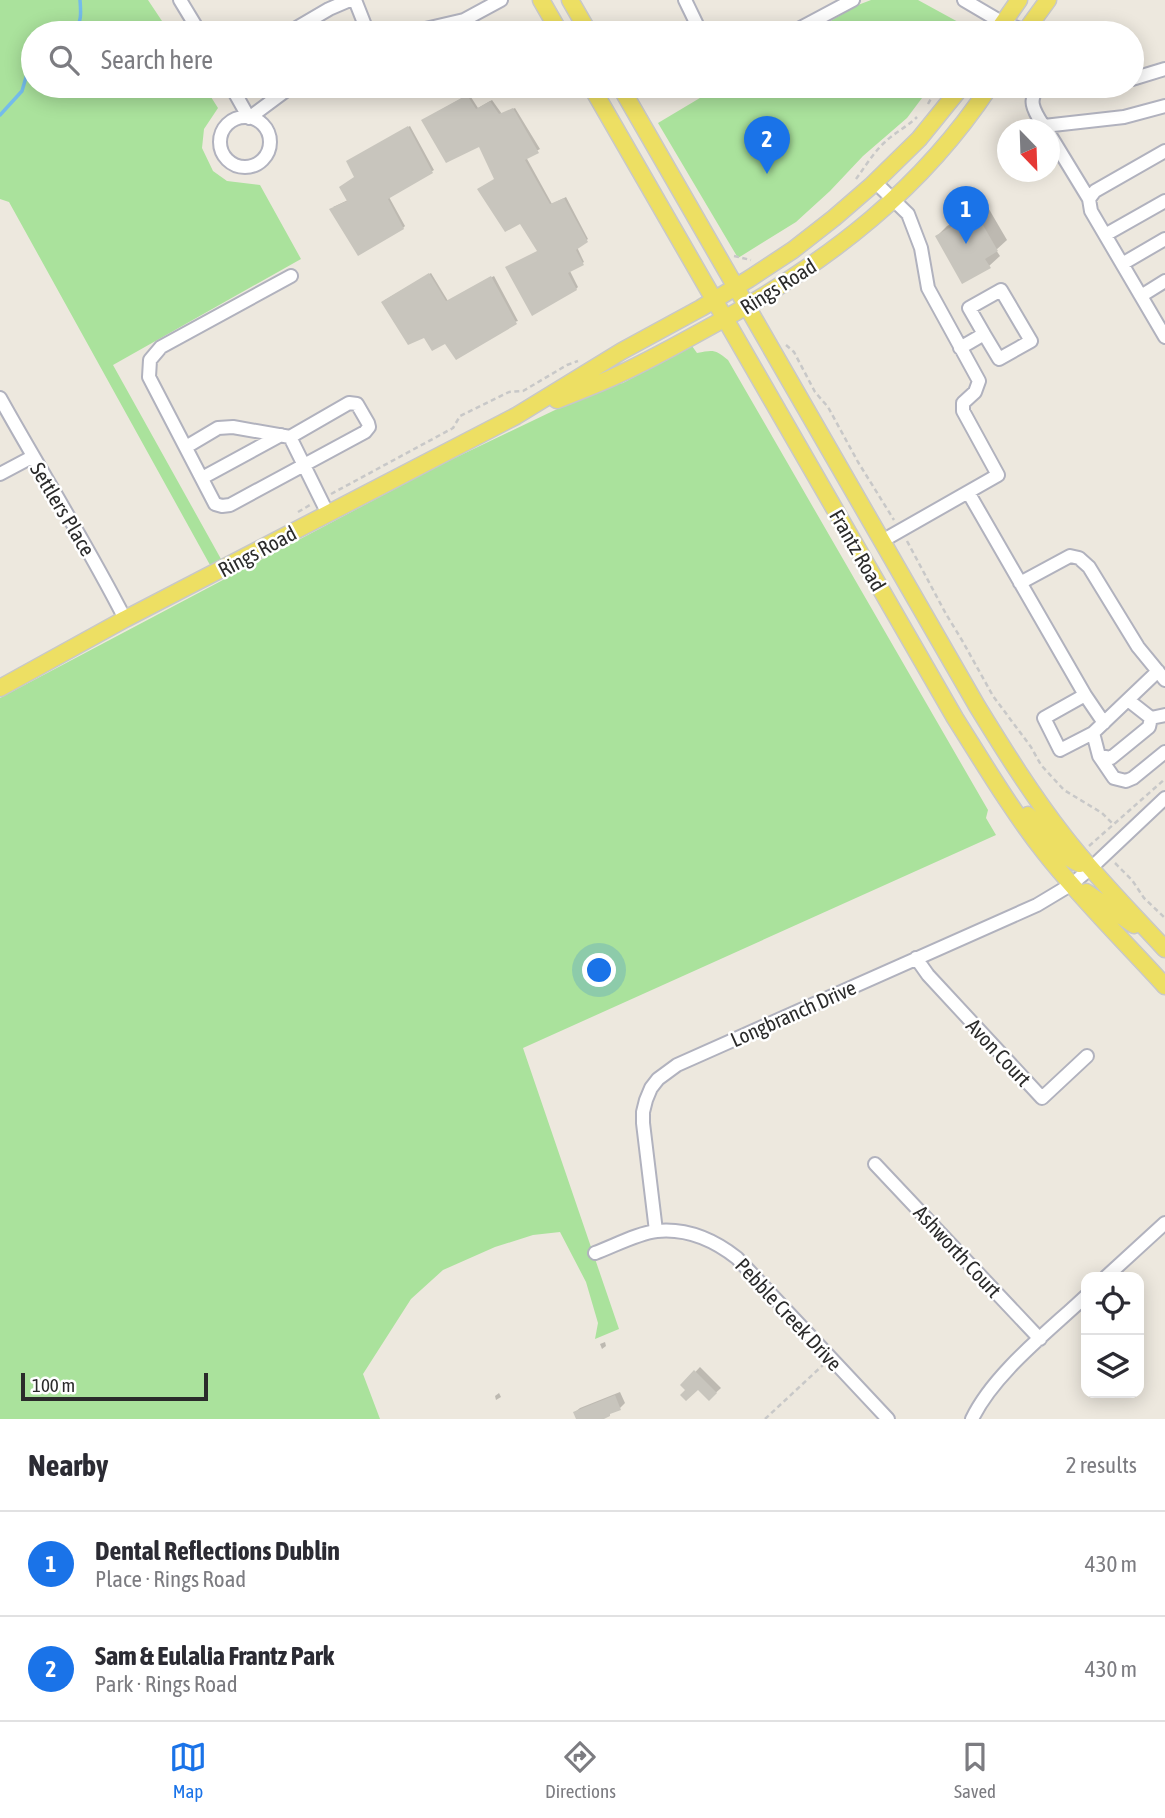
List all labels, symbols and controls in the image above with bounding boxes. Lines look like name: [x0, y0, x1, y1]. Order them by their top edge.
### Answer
search box: [21, 21, 1144, 98]
icon: search: [45, 41, 83, 79]
text: Search here: [101, 45, 213, 75]
pin: 2: [744, 116, 790, 174]
north arrow: [997, 119, 1060, 182]
pin: 1: [943, 186, 989, 244]
street label: Rings Road: [736, 253, 820, 319]
street label: Settlers Place: [26, 458, 100, 560]
street label: Frantz Road: [825, 505, 891, 595]
street label: Rings Road: [214, 520, 300, 582]
your location: [582, 953, 616, 987]
street label: Longbranch Drive: [727, 975, 859, 1051]
street label: Avon Court: [962, 1013, 1036, 1091]
street label: Ashworth Court: [909, 1200, 1007, 1302]
street label: Pebble Creek Drive: [731, 1253, 847, 1375]
map controls: [1081, 1272, 1144, 1398]
button: locate: [1081, 1272, 1144, 1335]
button: layers: [1081, 1335, 1144, 1398]
scale bar: [21, 1370, 208, 1402]
text: 100 m: [32, 1374, 75, 1396]
text: Nearby: [28, 1448, 108, 1482]
text: 2 results: [1066, 1452, 1137, 1478]
text: Dental Reflections Dublin: [95, 1536, 340, 1566]
text: 1: [46, 1551, 56, 1577]
text: 430 m: [1085, 1551, 1137, 1577]
text: Place · Rings Road: [95, 1566, 246, 1592]
text: Sam & Eulalia Frantz Park: [95, 1641, 334, 1671]
text: 2: [46, 1656, 56, 1682]
text: 430 m: [1085, 1656, 1137, 1682]
text: Park · Rings Road: [95, 1671, 238, 1697]
tab: Map: [169, 1738, 207, 1802]
tab: Directions: [545, 1738, 616, 1802]
tab: Saved: [954, 1738, 996, 1802]

